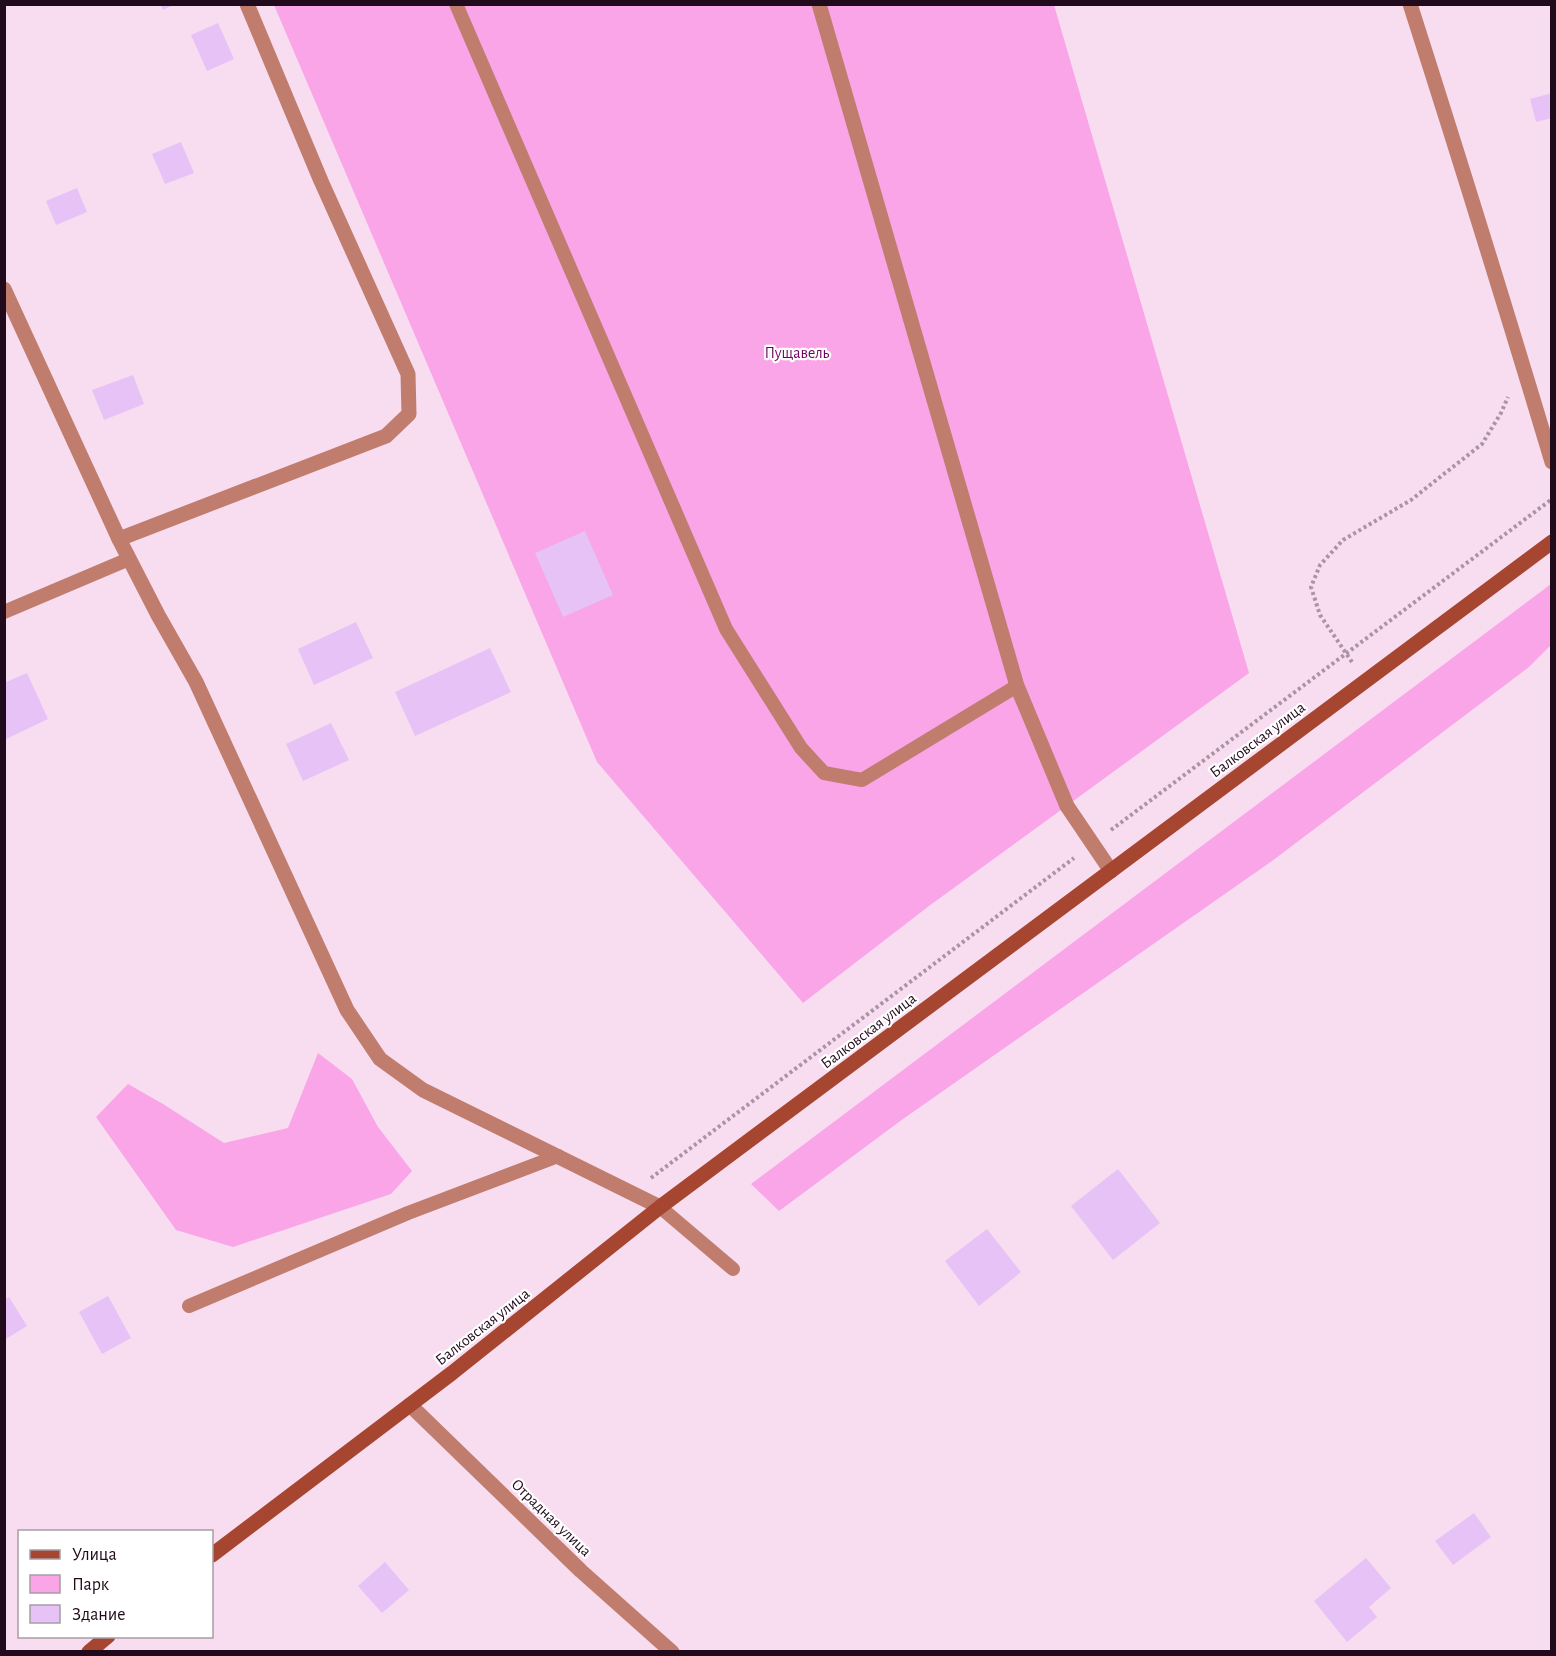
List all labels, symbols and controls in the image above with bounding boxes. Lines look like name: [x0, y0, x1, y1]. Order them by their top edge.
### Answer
park label: Пущавель: [765, 345, 830, 362]
street label: Балковская улица: [1207, 699, 1309, 781]
street label: Балковская улица: [818, 990, 920, 1072]
street label: Балковская улица: [433, 1285, 533, 1369]
street label: Отрадная улица: [508, 1476, 594, 1560]
legend: [18, 1530, 213, 1638]
text: Улица: [72, 1546, 117, 1564]
text: Парк: [72, 1576, 110, 1594]
text: Здание: [72, 1606, 126, 1624]

